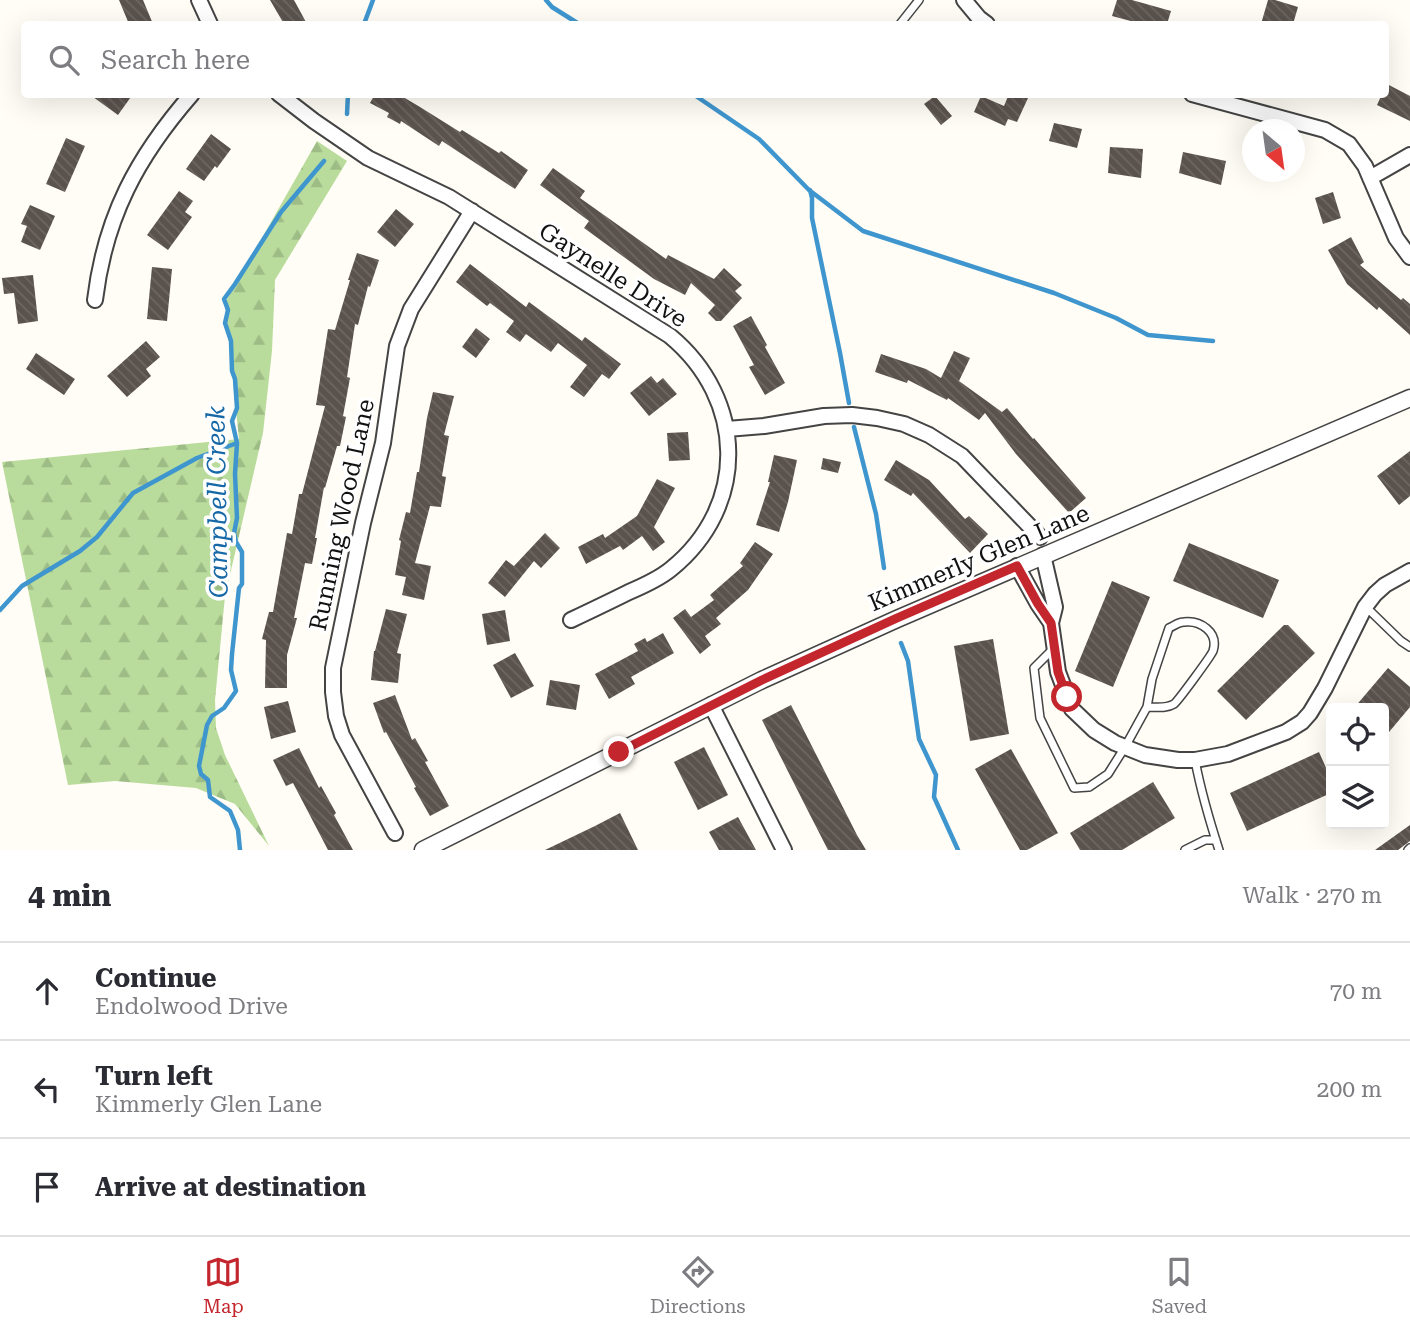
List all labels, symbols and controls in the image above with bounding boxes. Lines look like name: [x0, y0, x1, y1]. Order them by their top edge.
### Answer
search box: [21, 21, 1389, 98]
icon: search: [45, 41, 83, 79]
text: Search here: [101, 45, 250, 75]
north arrow: [1242, 119, 1305, 182]
street label: Gaynelle Drive: [534, 217, 692, 333]
street label: Running Wood Lane: [304, 397, 380, 633]
water label: Campbell Creek: [200, 405, 234, 598]
street label: Kimmerly Glen Lane: [864, 499, 1094, 617]
route start: [1051, 681, 1082, 712]
map controls: [1326, 703, 1389, 829]
button: locate: [1326, 703, 1389, 766]
route end: [603, 736, 634, 767]
button: layers: [1326, 766, 1389, 829]
text: 4 min: [28, 878, 111, 913]
text: Walk · 270 m: [1243, 882, 1382, 909]
text: Continue: [95, 963, 217, 993]
icon: ahead: [28, 972, 66, 1010]
text: 70 m: [1329, 978, 1382, 1005]
text: Endolwood Drive: [95, 993, 288, 1020]
text: Turn left: [95, 1061, 213, 1091]
icon: left: [28, 1070, 66, 1108]
text: 200 m: [1317, 1076, 1382, 1103]
text: Kimmerly Glen Lane: [95, 1091, 322, 1118]
icon: arrive: [28, 1168, 66, 1206]
text: Arrive at destination: [95, 1172, 366, 1202]
tab: Map: [203, 1253, 244, 1318]
tab: Directions: [650, 1253, 746, 1318]
tab: Saved: [1152, 1253, 1207, 1318]

